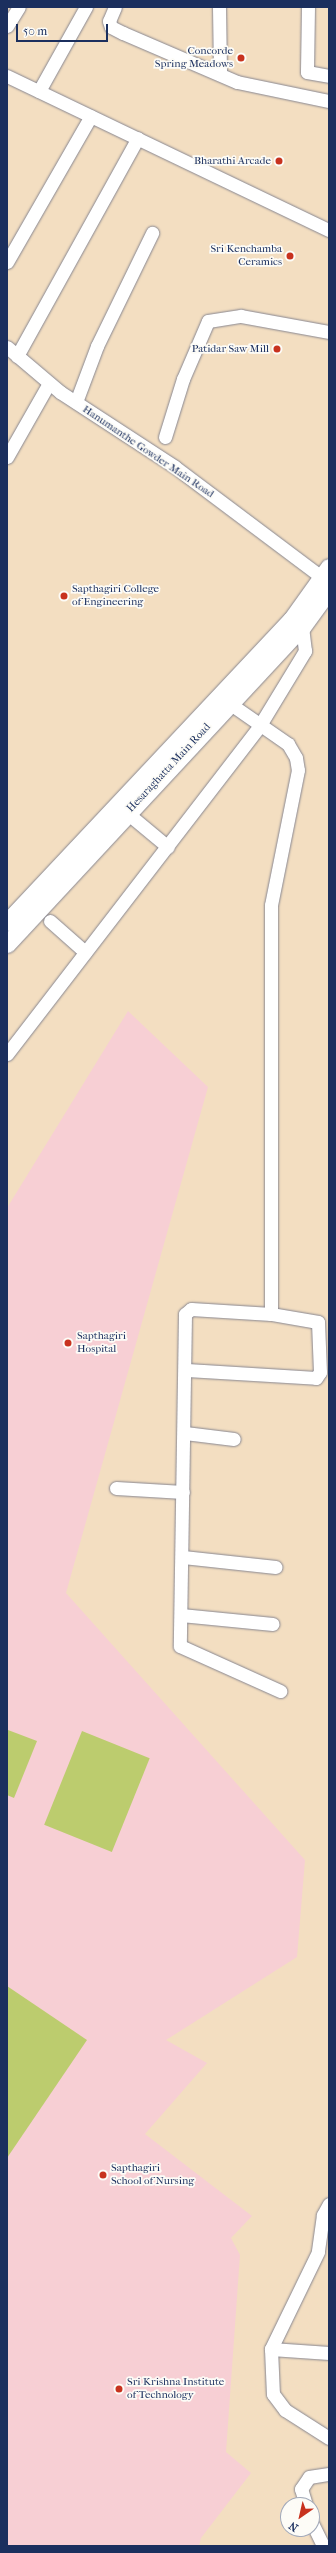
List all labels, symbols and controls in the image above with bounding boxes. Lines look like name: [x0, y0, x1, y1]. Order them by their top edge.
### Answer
scale bar: [18, 16, 110, 42]
text: 50 m: [23, 24, 47, 38]
place label: Concorde Spring Meadows: [155, 45, 233, 71]
marker: Concorde Spring Meadows: [236, 53, 246, 63]
place label: Bharathi Arcade: [194, 154, 271, 168]
marker: Bharathi Arcade: [274, 156, 284, 166]
place label: Sri Kenchamba Ceramics: [210, 243, 282, 269]
marker: Sri Kenchamba Ceramics: [285, 251, 295, 261]
place label: Patidar Saw Mill: [192, 342, 269, 356]
marker: Patidar Saw Mill: [272, 344, 282, 354]
street label: Hanumanthe Gowder Main Road: [80, 403, 216, 501]
place label: Sapthagiri College of Engineering: [72, 583, 159, 609]
marker: Sapthagiri College of Engineering: [59, 591, 69, 601]
street label: Hesaraghatta Main Road: [124, 721, 214, 815]
place label: Sapthagiri Hospital: [77, 1330, 126, 1356]
marker: Sapthagiri Hospital: [62, 1337, 74, 1349]
place label: Sapthagiri School of Nursing: [111, 2162, 194, 2188]
marker: Sapthagiri School of Nursing: [98, 2170, 108, 2180]
place label: Sri Krishna Institute of Technology: [127, 2376, 224, 2402]
marker: Sri Krishna Institute of Technology: [114, 2384, 124, 2394]
north arrow: [280, 2497, 320, 2537]
text: N: [286, 2519, 301, 2534]

